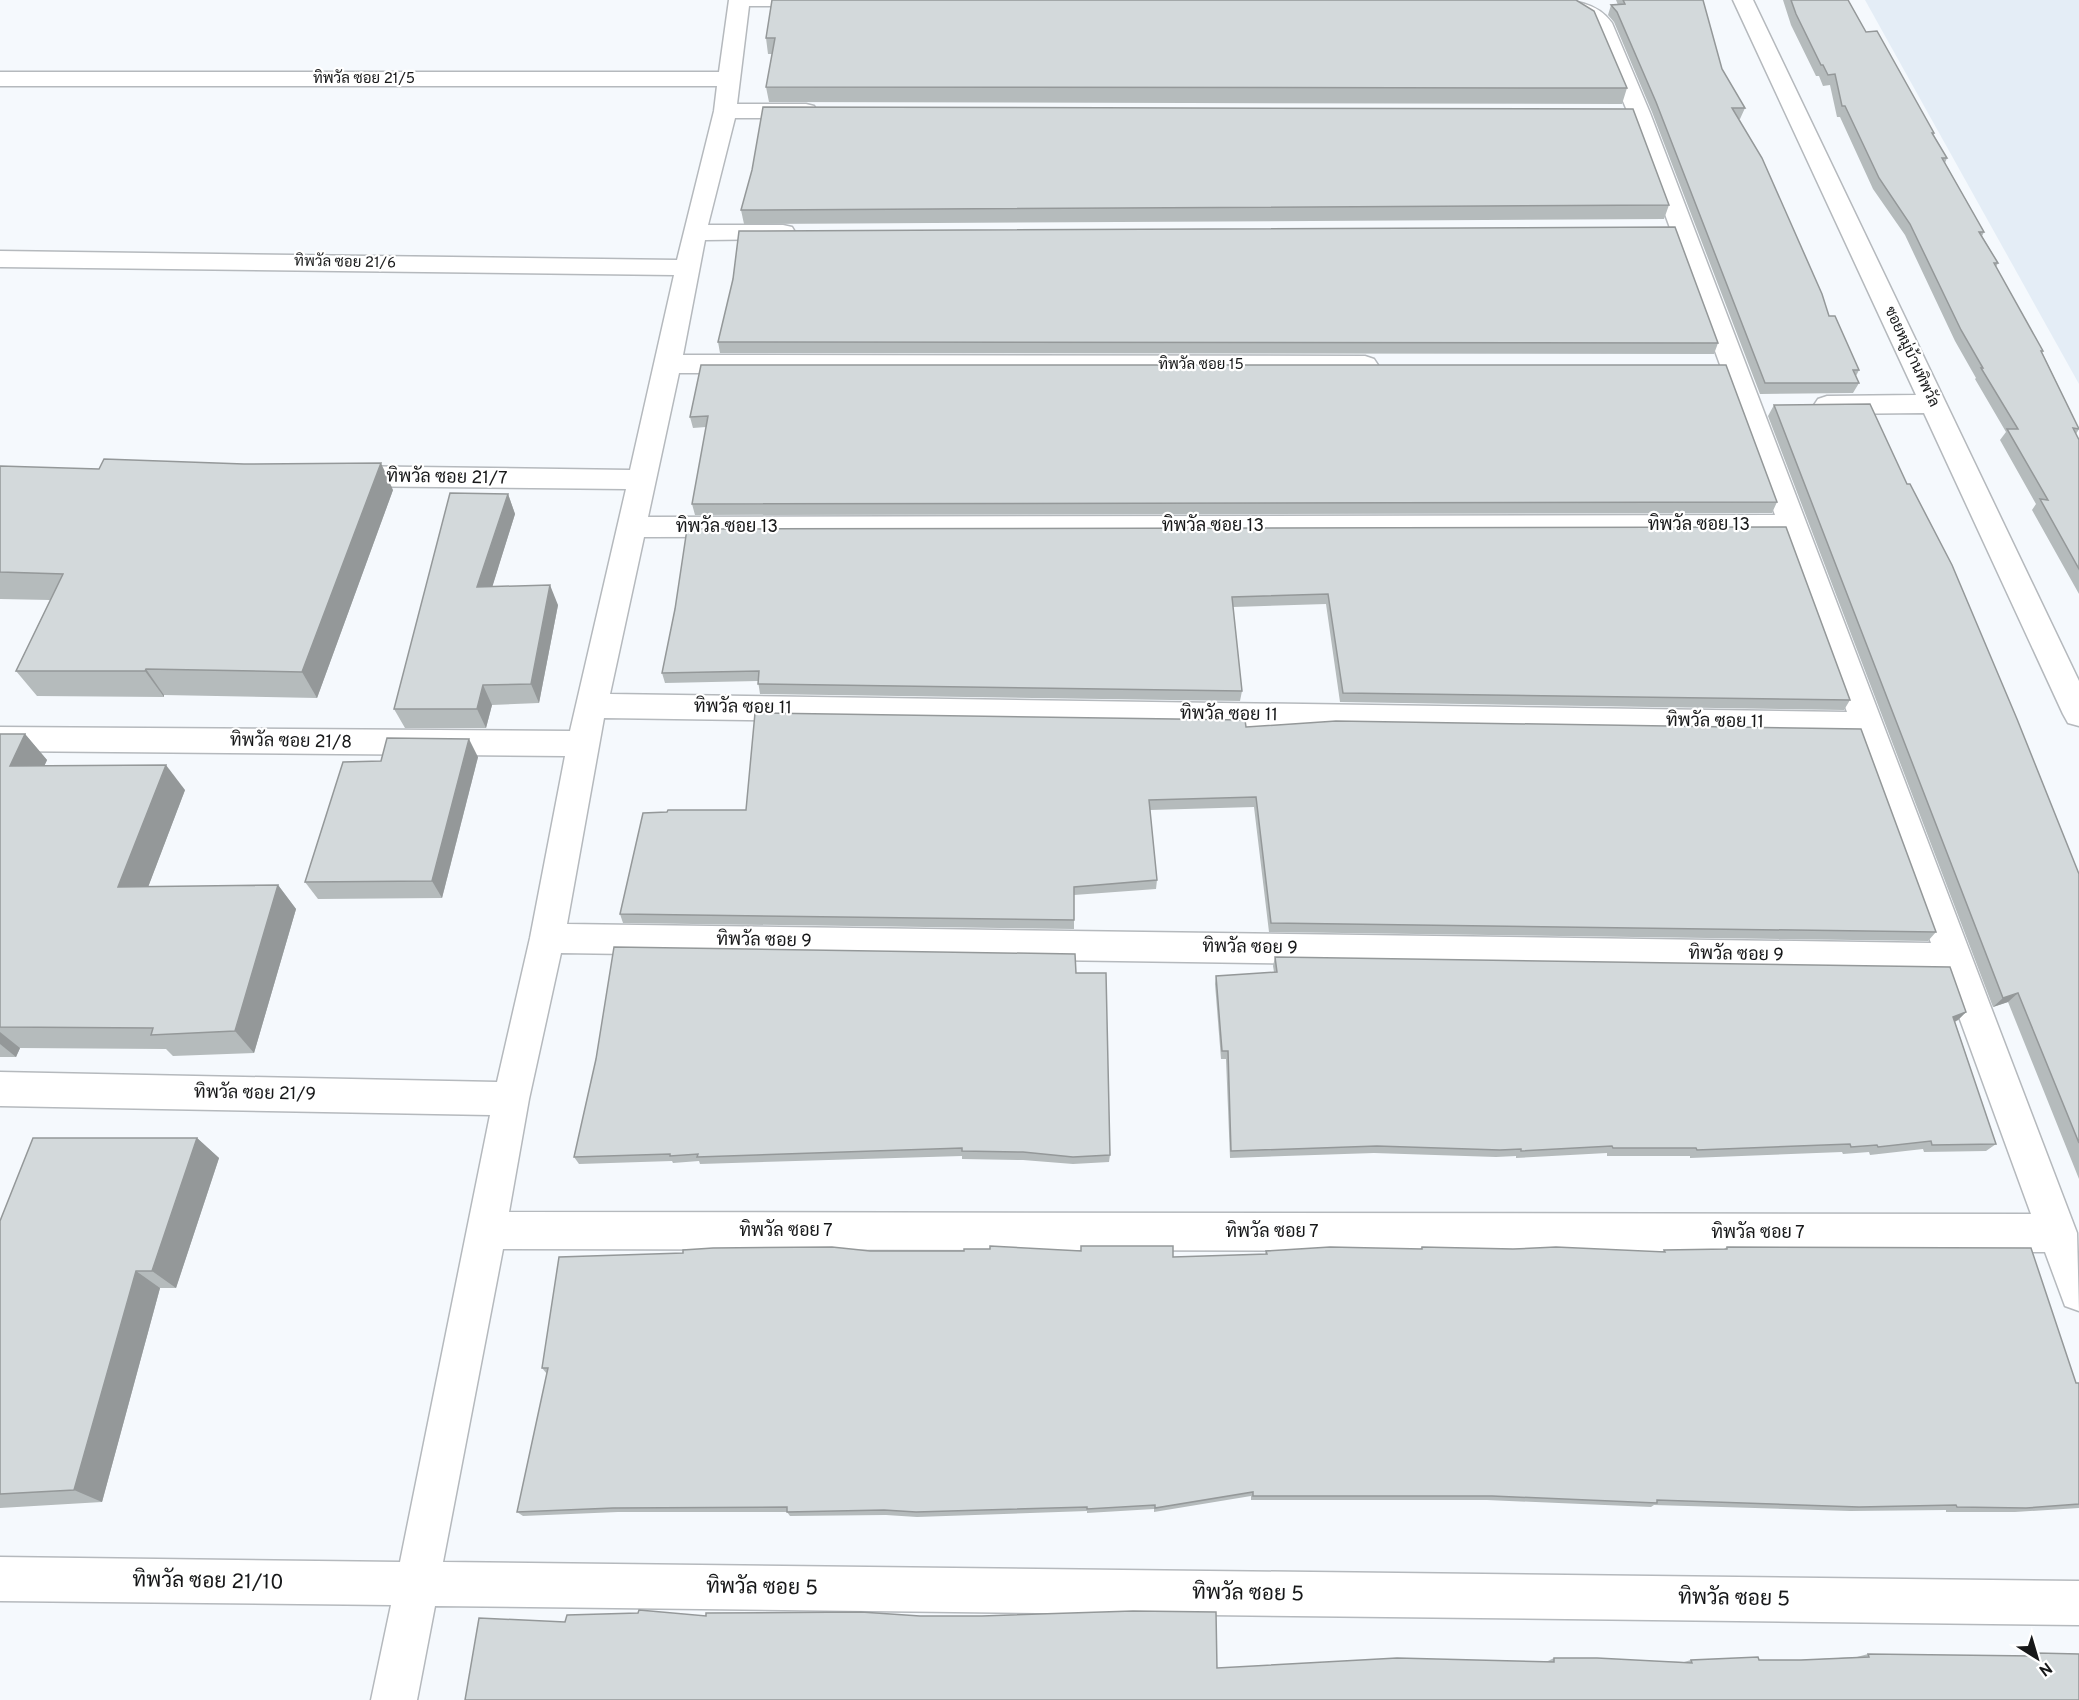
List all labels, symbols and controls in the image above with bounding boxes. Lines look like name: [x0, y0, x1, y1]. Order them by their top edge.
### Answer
street label: ทิพวัล ซอย 21/5: [313, 69, 415, 89]
street label: ทิพวัล ซอย 21/6: [294, 252, 396, 273]
street label: ซอยหมู่บ้านทิพวัล: [1879, 303, 1944, 410]
street label: ทิพวัล ซอย 15: [1158, 355, 1244, 375]
street label: ทิพวัล ซอย 21/7: [386, 464, 508, 491]
street label: ทิพวัล ซอย 13: [1648, 513, 1750, 537]
street label: ทิพวัล ซอย 13: [1162, 514, 1264, 538]
street label: ทิพวัล ซอย 13: [676, 515, 778, 539]
street label: ทิพวัล ซอย 11: [694, 695, 792, 720]
street label: ทิพวัล ซอย 11: [1180, 702, 1278, 727]
street label: ทิพวัล ซอย 11: [1666, 709, 1764, 734]
street label: ทิพวัล ซอย 21/8: [230, 728, 352, 755]
street label: ทิพวัล ซอย 9: [716, 928, 812, 953]
street label: ทิพวัล ซอย 9: [1202, 935, 1298, 960]
street label: ทิพวัล ซอย 9: [1688, 942, 1784, 967]
street label: ทิพวัล ซอย 21/9: [194, 1080, 316, 1107]
street label: ทิพวัล ซอย 7: [739, 1219, 833, 1243]
street label: ทิพวัล ซอย 7: [1225, 1220, 1319, 1244]
street label: ทิพวัล ซอย 7: [1711, 1221, 1805, 1245]
street label: ทิพวัล ซอย 21/10: [132, 1567, 284, 1597]
street label: ทิพวัล ซอย 5: [706, 1574, 818, 1602]
street label: ทิพวัล ซอย 5: [1192, 1580, 1304, 1608]
street label: ทิพวัล ซอย 5: [1678, 1585, 1790, 1613]
north arrow: [2007, 1628, 2067, 1688]
text: N: [2034, 1657, 2055, 1680]

